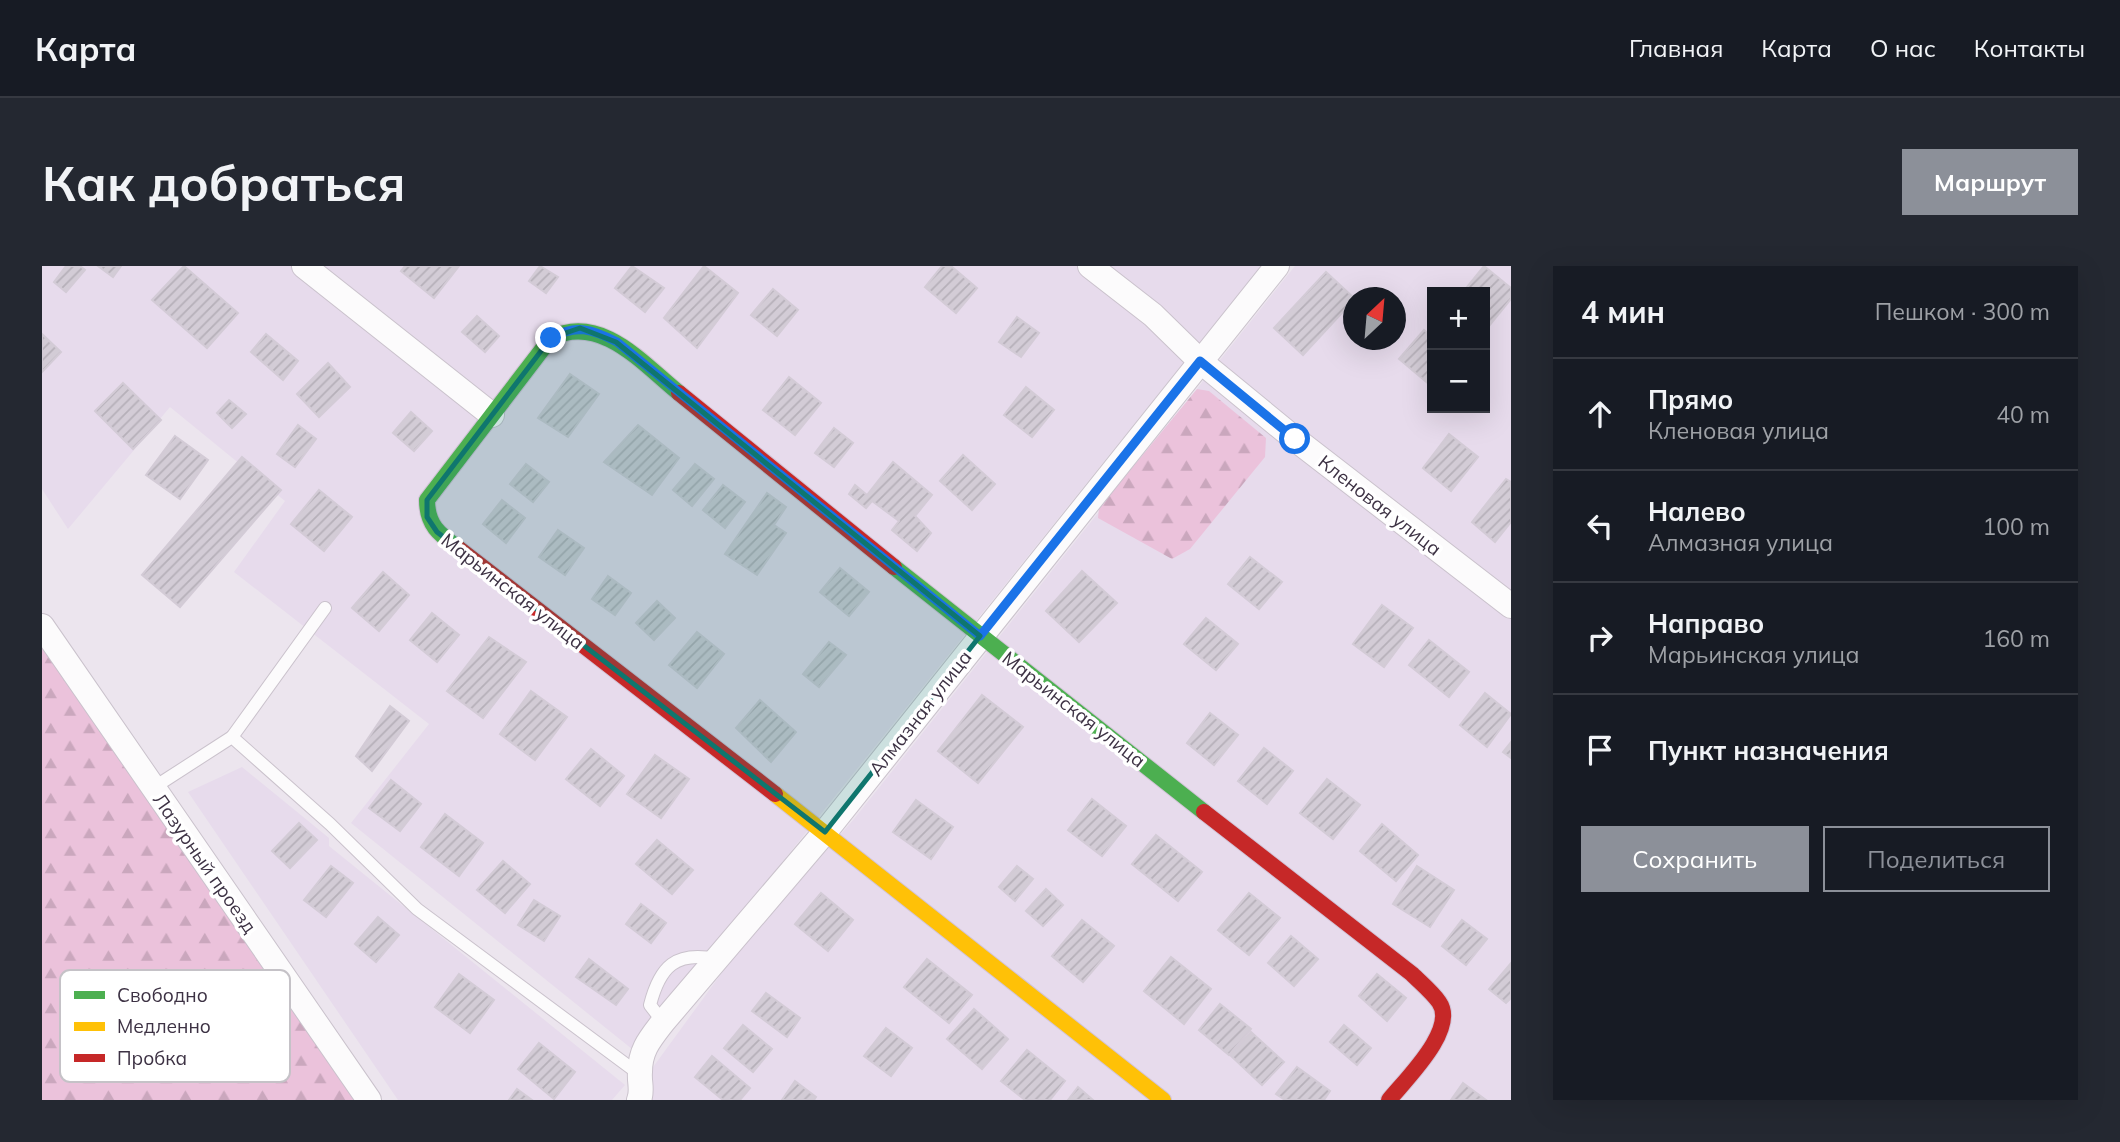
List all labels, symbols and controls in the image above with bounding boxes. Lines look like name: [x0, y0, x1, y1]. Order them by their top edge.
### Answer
text: Карта: [35, 28, 137, 69]
text: Главная: [1629, 33, 1723, 63]
text: Карта: [1761, 33, 1832, 63]
text: О нас: [1870, 33, 1936, 63]
text: Контакты: [1974, 33, 2085, 63]
button: Маршрут: [1902, 149, 2078, 215]
text: Как добраться: [42, 152, 405, 213]
north arrow: [1343, 287, 1406, 350]
map controls: [1427, 287, 1490, 413]
button: +: [1427, 287, 1490, 350]
text: 4 мин: [1581, 293, 1665, 331]
text: Пешком · 300 m: [1875, 297, 2050, 326]
route end: [535, 322, 566, 353]
button: −: [1427, 350, 1490, 413]
text: Прямо: [1648, 383, 1733, 416]
icon: ahead: [1581, 395, 1619, 433]
text: 40 m: [1996, 400, 2050, 429]
text: Кленовая улица: [1648, 416, 1829, 445]
route start: [1279, 423, 1310, 454]
street label: Кленовая улица: [1314, 450, 1446, 560]
text: Налево: [1648, 495, 1746, 528]
icon: left: [1581, 507, 1619, 545]
text: 100 m: [1982, 512, 2050, 541]
street label: Марьинская улица: [437, 528, 589, 654]
text: Алмазная улица: [1648, 528, 1833, 557]
text: Направо: [1648, 607, 1764, 640]
icon: right: [1581, 619, 1619, 657]
text: 160 m: [1982, 624, 2050, 653]
text: Марьинская улица: [1648, 640, 1860, 669]
street label: Алмазная улица: [863, 645, 977, 781]
street label: Марьинская улица: [998, 646, 1150, 772]
icon: arrive: [1581, 731, 1619, 769]
text: Пункт назначения: [1648, 734, 1889, 767]
street label: Лазурный проезд: [148, 788, 262, 938]
button: Сохранить: [1581, 826, 1809, 892]
button: Поделиться: [1823, 826, 2050, 892]
legend: [60, 970, 290, 1082]
text: Свободно: [117, 983, 208, 1007]
text: Медленно: [117, 1014, 211, 1038]
text: Пробка: [117, 1046, 187, 1070]

